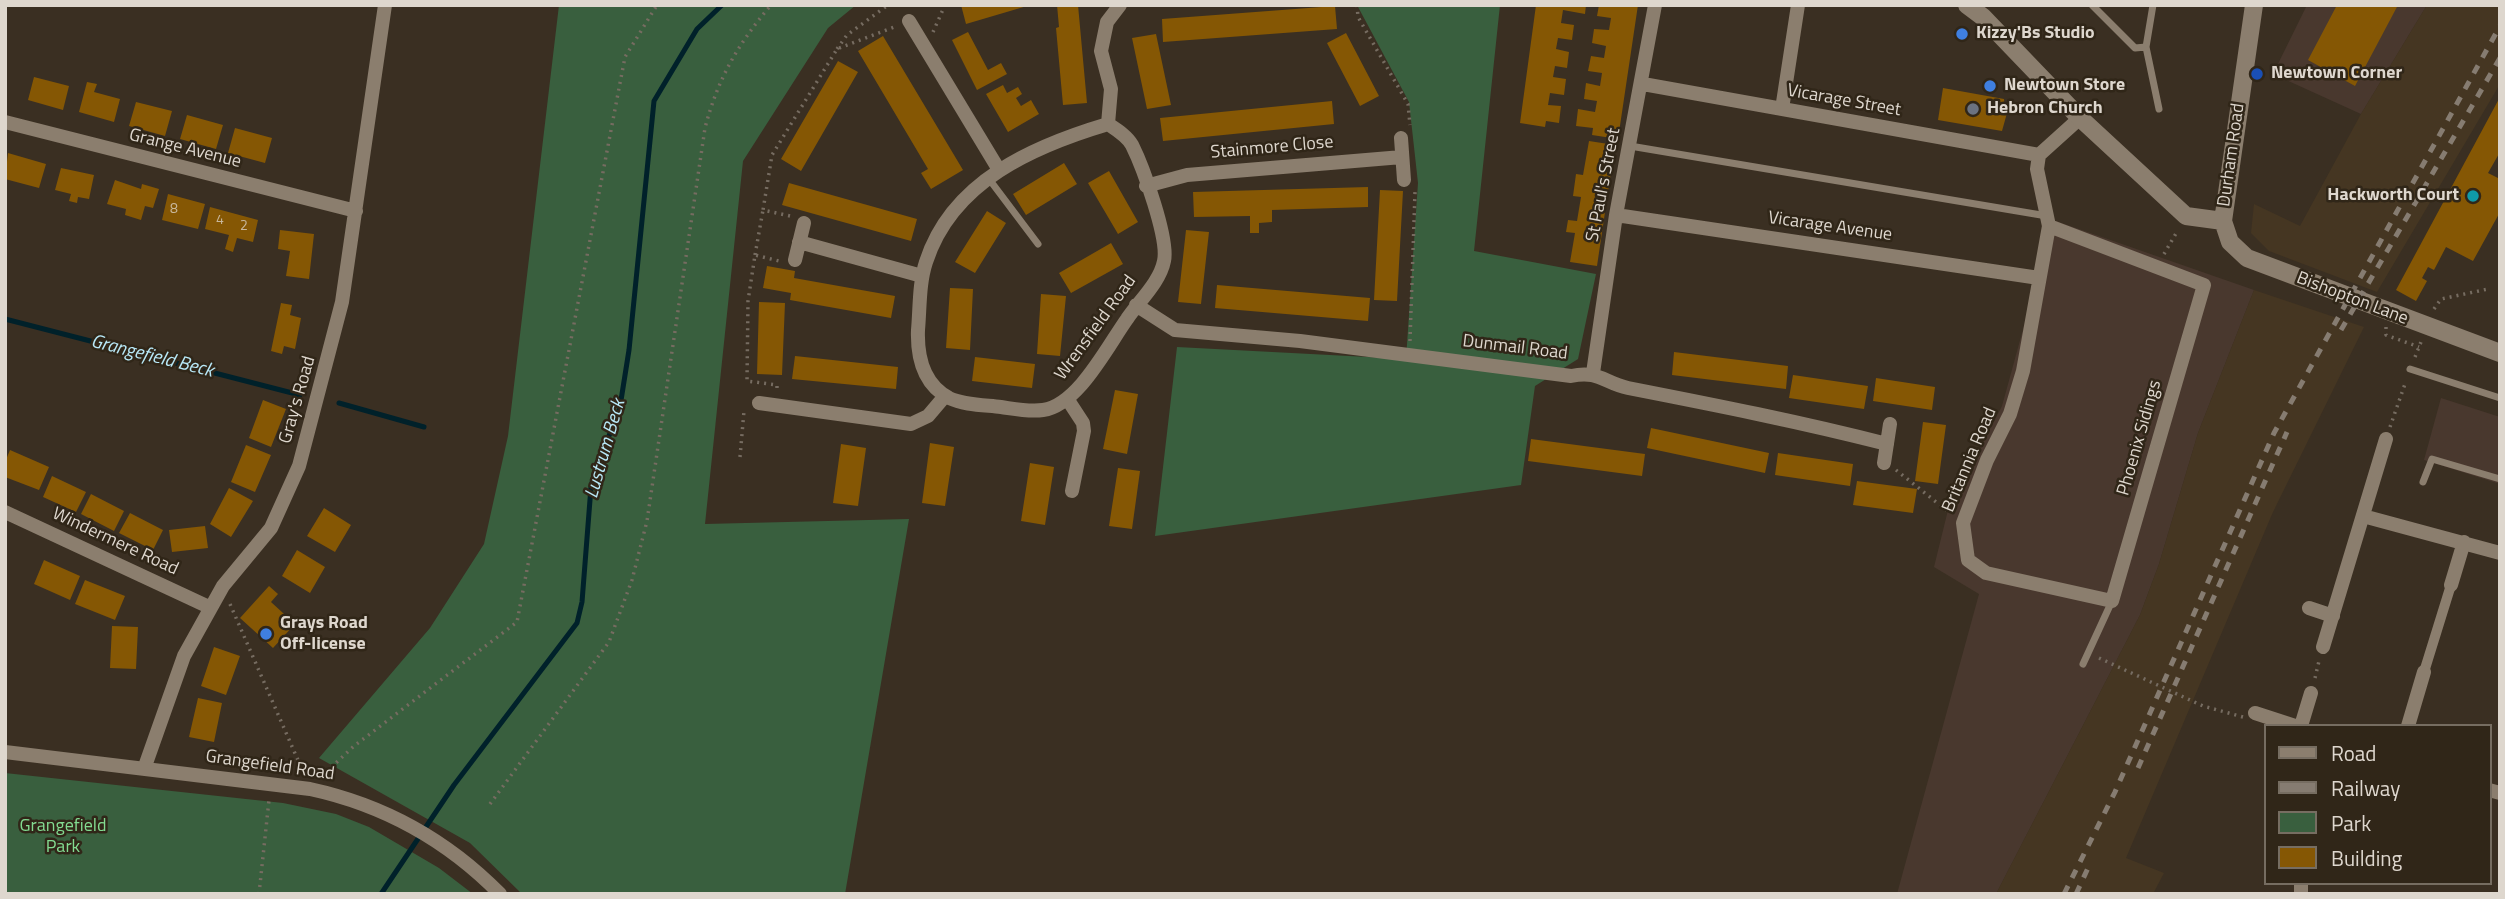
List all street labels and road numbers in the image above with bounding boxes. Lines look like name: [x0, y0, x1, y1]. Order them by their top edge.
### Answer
street label: Vicarage Street: [1785, 80, 1903, 122]
street label: Durham Road: [2214, 102, 2250, 208]
street label: Grange Avenue: [127, 125, 243, 173]
street label: St Paul's Street: [1582, 126, 1626, 244]
street label: Stainmore Close: [1210, 132, 1334, 164]
street label: Vicarage Avenue: [1767, 208, 1893, 246]
street label: Bishopton Lane: [2293, 268, 2411, 330]
street label: Wrensfield Road: [1051, 271, 1141, 385]
street label: Dunmail Road: [1461, 331, 1569, 365]
street label: Gray's Road: [275, 354, 321, 446]
street label: Phoenix Sidings: [2113, 378, 2167, 498]
street label: Britannia Road: [1938, 404, 2002, 516]
street label: Windermere Road: [49, 503, 181, 581]
street label: Grangefield Road: [204, 746, 336, 786]

